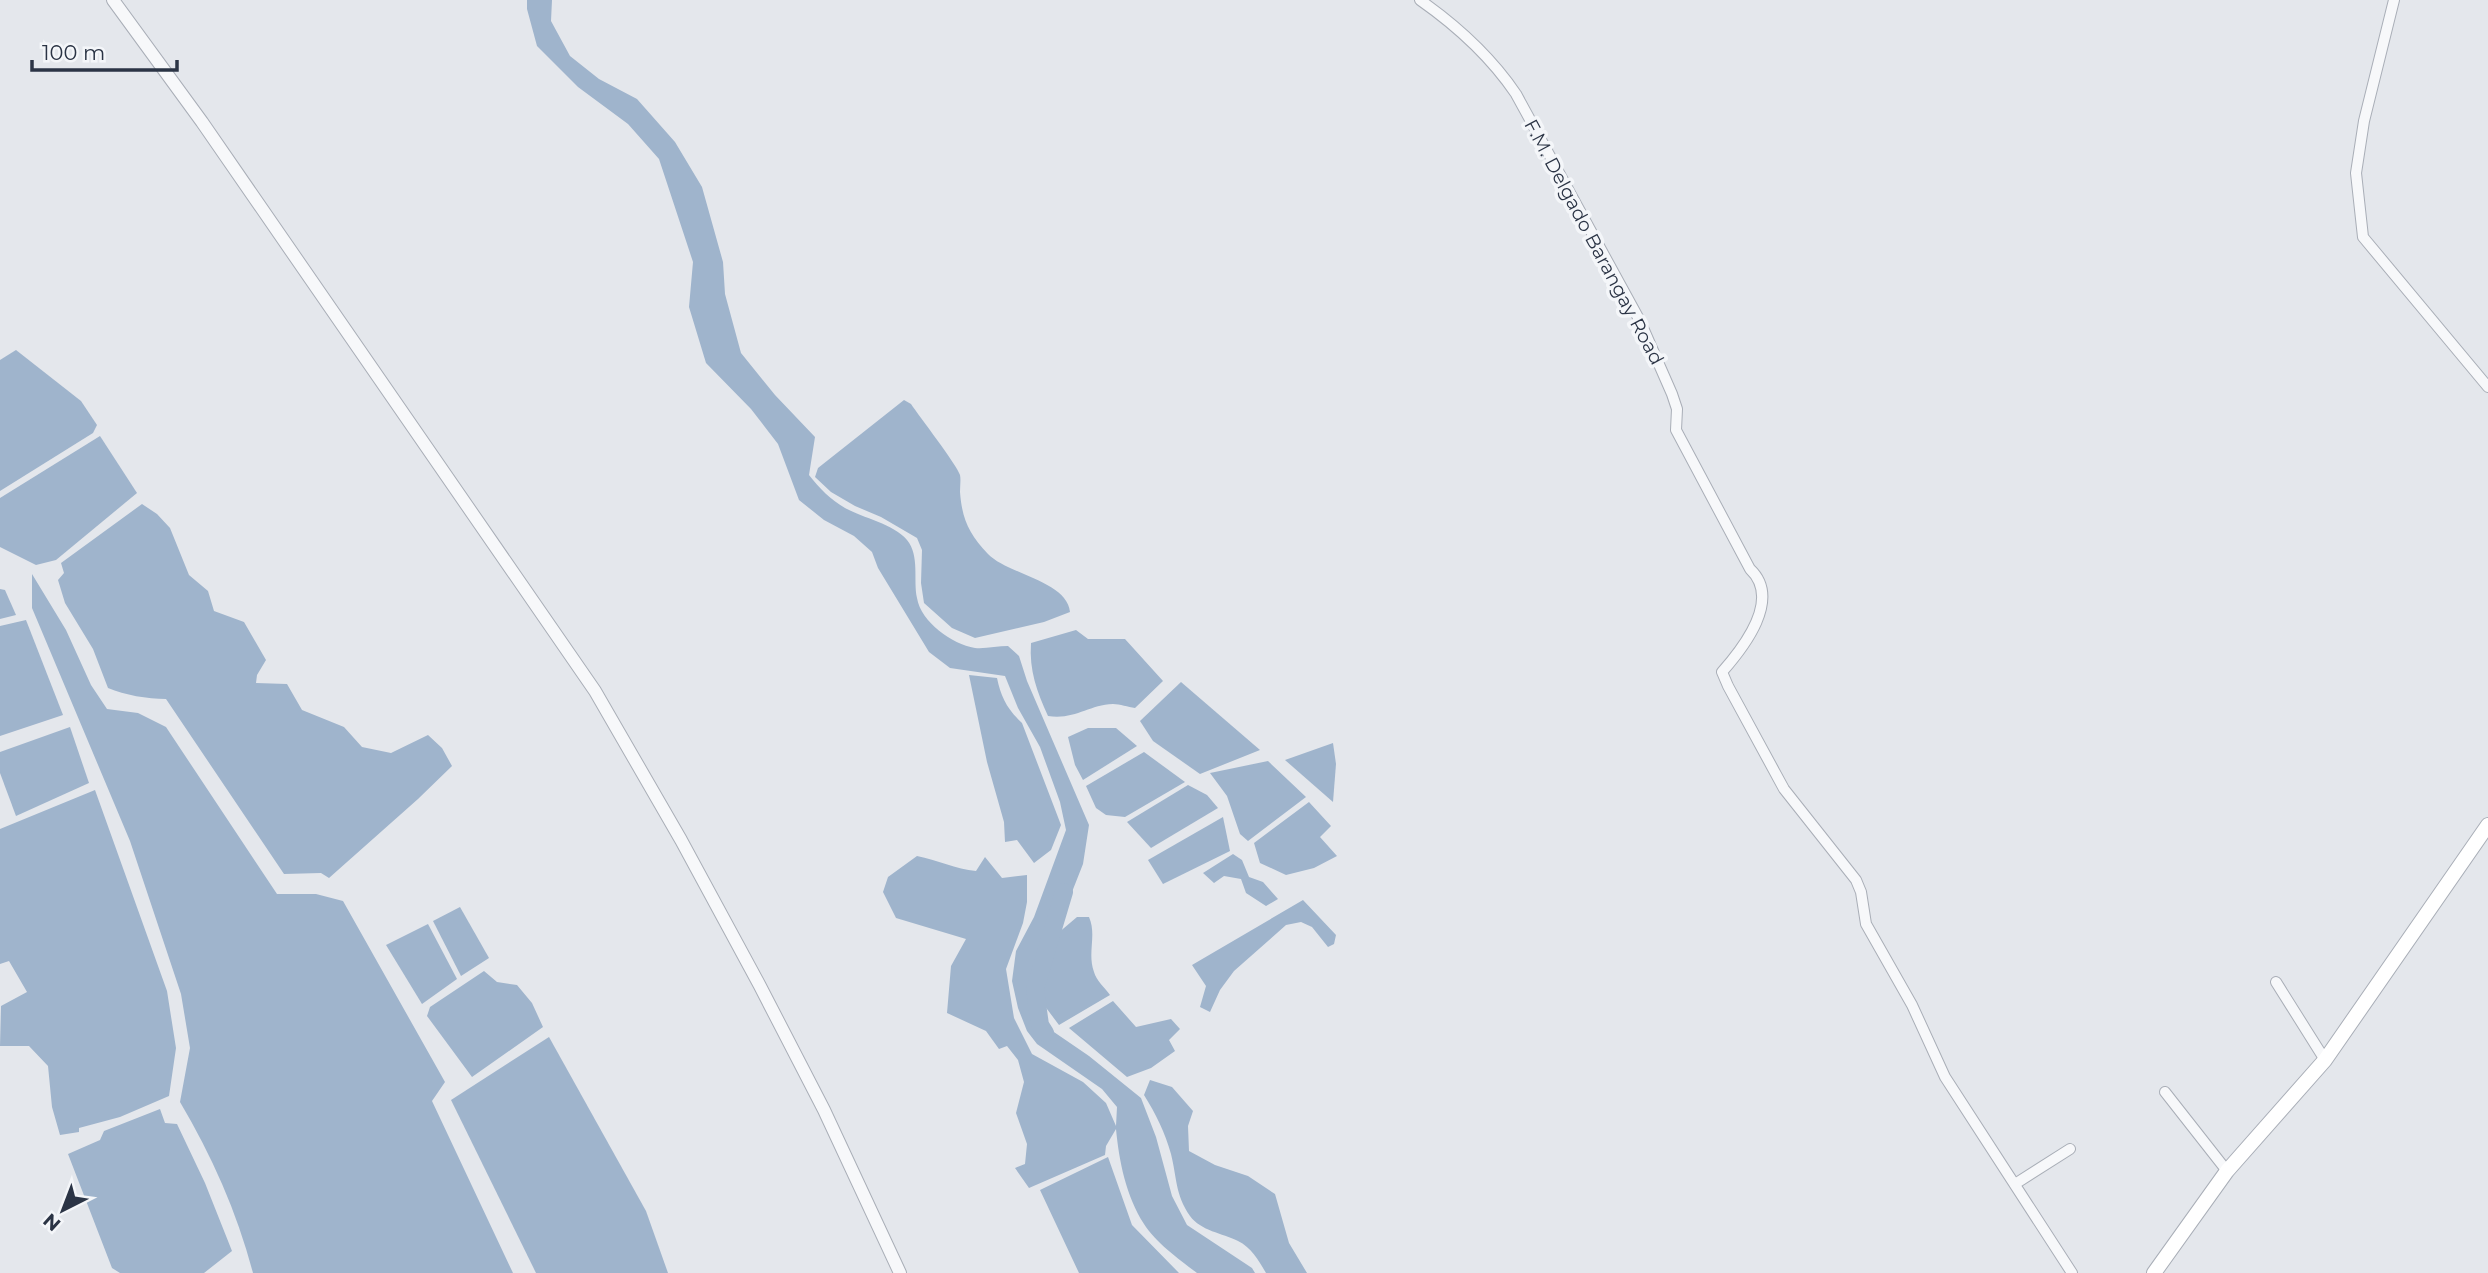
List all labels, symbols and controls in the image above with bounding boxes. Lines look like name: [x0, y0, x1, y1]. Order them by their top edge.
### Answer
scale bar: [32, 28, 177, 72]
text: 100 m: [42, 40, 105, 65]
street label: F.M. Delgado Barangay Road: [1519, 115, 1669, 369]
north arrow: [28, 1175, 98, 1245]
text: N: [39, 1209, 65, 1236]

